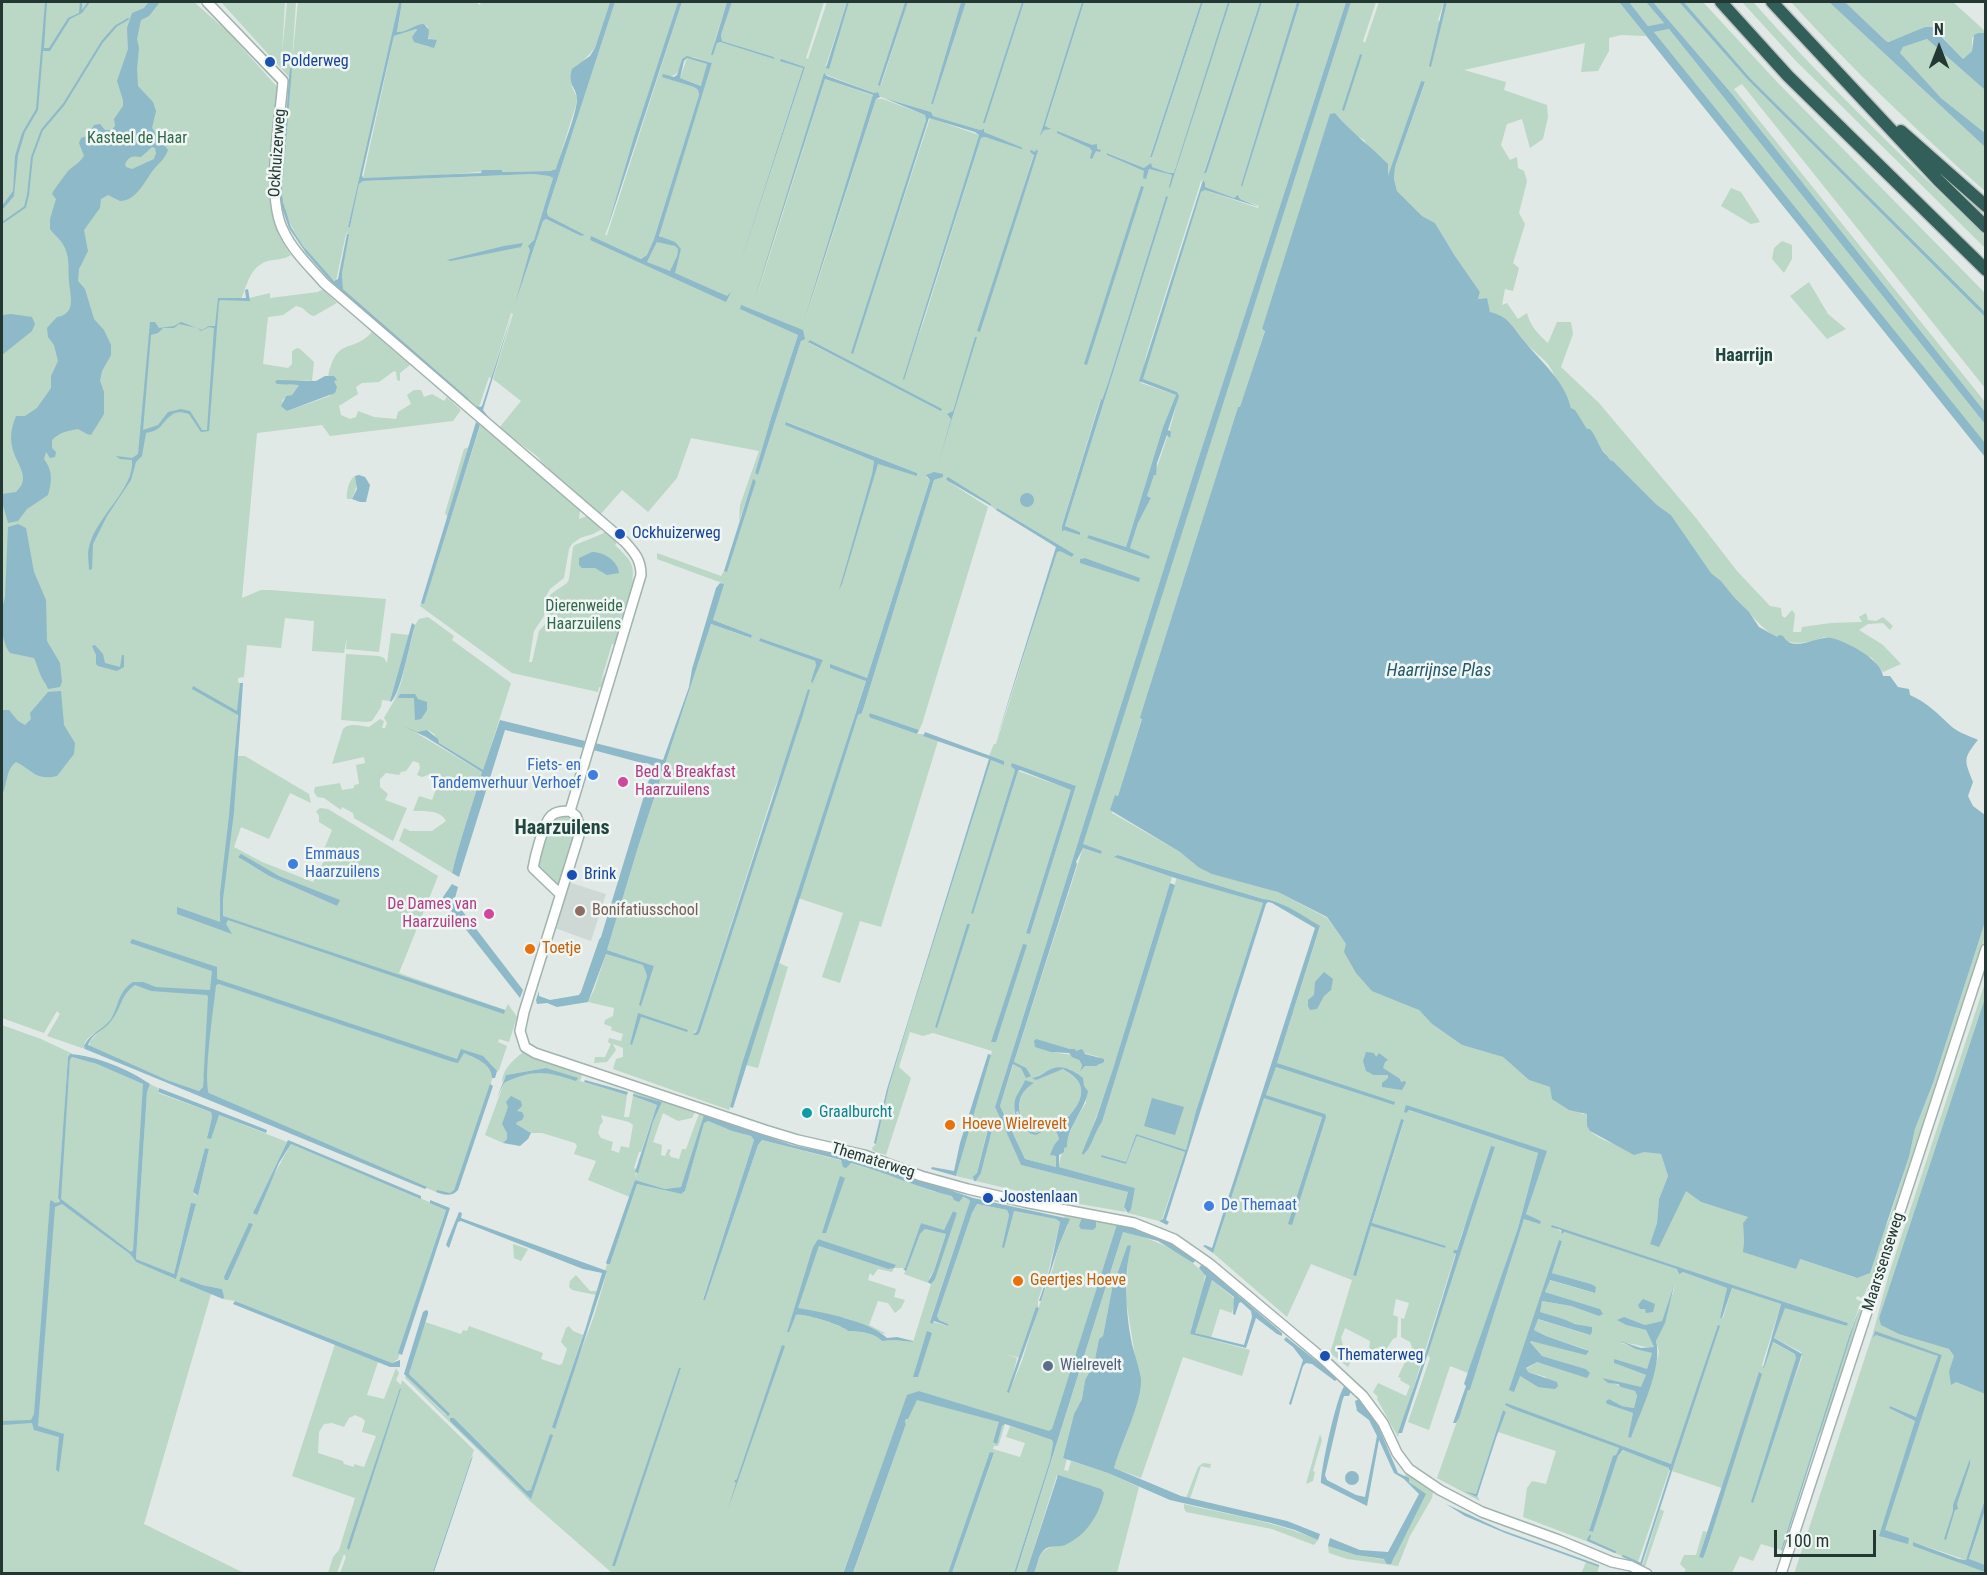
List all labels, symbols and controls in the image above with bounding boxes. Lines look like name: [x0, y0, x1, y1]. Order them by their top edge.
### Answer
north arrow: [1909, 18, 1969, 78]
text: N: [1934, 20, 1944, 39]
place label: Polderweg: [282, 52, 349, 72]
marker: Polderweg: [263, 55, 277, 69]
street label: Ockhuizerweg: [265, 108, 291, 198]
park label: Kasteel de Haar: [87, 129, 187, 149]
district label: Haarrijn: [1715, 345, 1773, 367]
place label: Ockhuizerweg: [632, 524, 721, 544]
marker: Ockhuizerweg: [613, 527, 627, 541]
park label: Dierenweide Haarzuilens: [545, 597, 623, 635]
water label: Haarrijnse Plas: [1387, 660, 1491, 682]
place label: Fiets- en Tandemverhuur Verhoef: [430, 756, 581, 794]
place label: Bed & Breakfast Haarzuilens: [635, 763, 736, 801]
marker: Fiets- en Tandemverhuur Verhoef: [586, 768, 600, 782]
marker: Bed & Breakfast Haarzuilens: [616, 775, 630, 789]
district label: Haarzuilens: [514, 817, 610, 841]
place label: Emmaus Haarzuilens: [305, 845, 380, 883]
marker: Emmaus Haarzuilens: [286, 857, 300, 871]
place label: Brink: [584, 865, 616, 885]
marker: Brink: [565, 868, 579, 882]
place label: De Dames van Haarzuilens: [387, 895, 477, 933]
place label: Bonifatiusschool: [592, 901, 698, 921]
marker: Bonifatiusschool: [573, 904, 587, 918]
marker: De Dames van Haarzuilens: [482, 907, 496, 921]
place label: Toetje: [542, 939, 581, 959]
marker: Toetje: [523, 942, 537, 956]
place label: Graalburcht: [819, 1103, 892, 1123]
marker: Graalburcht: [800, 1106, 814, 1120]
place label: Hoeve Wielrevelt: [962, 1115, 1067, 1135]
marker: Hoeve Wielrevelt: [943, 1118, 957, 1132]
street label: Thematerweg: [829, 1139, 917, 1183]
place label: Joostenlaan: [1000, 1188, 1078, 1208]
marker: Joostenlaan: [981, 1191, 995, 1205]
place label: De Themaat: [1221, 1196, 1297, 1216]
marker: De Themaat: [1202, 1199, 1216, 1213]
street label: Maarssenseweg: [1859, 1210, 1909, 1314]
place label: Geertjes Hoeve: [1030, 1271, 1126, 1291]
marker: Geertjes Hoeve: [1011, 1274, 1025, 1288]
place label: Thematerweg: [1337, 1346, 1423, 1366]
marker: Thematerweg: [1318, 1349, 1332, 1363]
place label: Wielrevelt: [1060, 1356, 1122, 1376]
marker: Wielrevelt: [1041, 1359, 1055, 1373]
scale bar: [1777, 1518, 1879, 1556]
text: 100 m: [1785, 1530, 1829, 1551]

